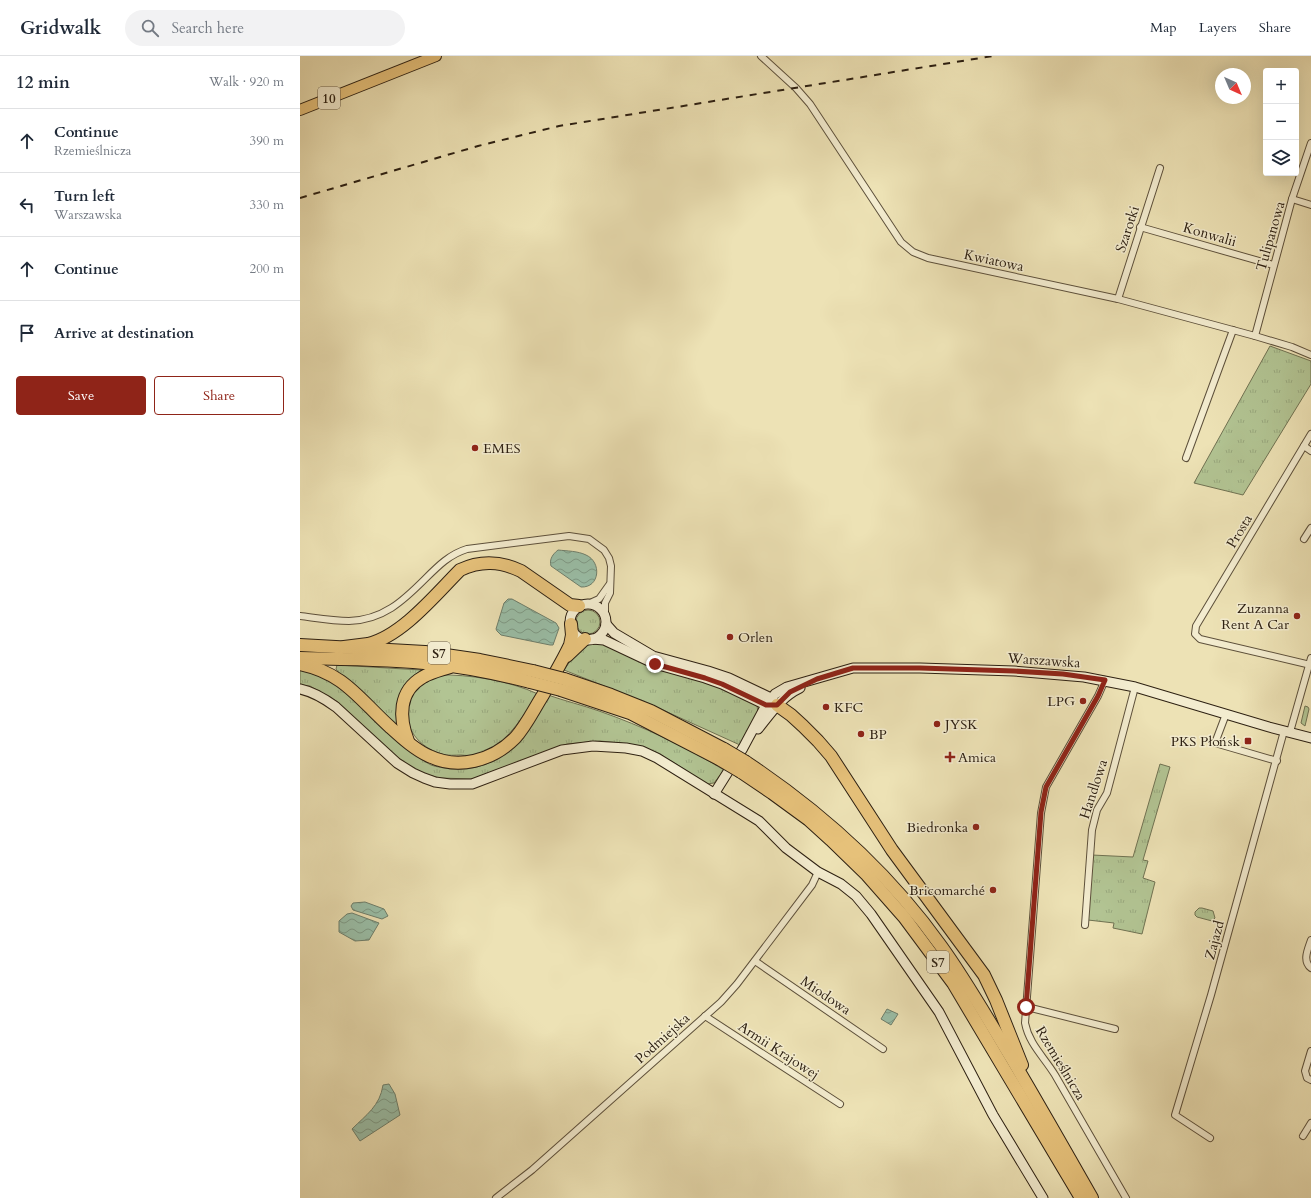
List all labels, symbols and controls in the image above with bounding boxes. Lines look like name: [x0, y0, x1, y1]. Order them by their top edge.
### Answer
search box: [125, 10, 405, 46]
text: Gridwalk: [20, 15, 101, 41]
icon: search: [139, 17, 161, 39]
text: Search here: [171, 18, 244, 38]
text: Map: [1150, 18, 1177, 37]
text: Layers: [1199, 18, 1237, 37]
text: Share: [1259, 18, 1291, 37]
north arrow: [1215, 68, 1251, 104]
map controls: [1263, 68, 1299, 176]
button: +: [1263, 68, 1299, 104]
text: 12 min: [16, 71, 70, 94]
text: Walk · 920 m: [209, 73, 284, 91]
road number: 10: [318, 87, 340, 109]
button: −: [1263, 104, 1299, 140]
text: Continue: [54, 122, 119, 142]
icon: ahead: [16, 130, 38, 152]
text: 390 m: [250, 132, 284, 150]
button: layers: [1263, 140, 1299, 176]
text: Rzemieślnicza: [54, 142, 131, 160]
text: Turn left: [54, 186, 115, 206]
icon: left: [16, 194, 38, 216]
text: 330 m: [250, 196, 284, 214]
street label: Tulipanowa: [1251, 199, 1290, 273]
street label: Szarotki: [1111, 203, 1144, 255]
text: Warszawska: [54, 206, 122, 224]
street label: Konwalii: [1181, 218, 1239, 251]
street label: Kwiatowa: [962, 245, 1026, 276]
icon: ahead: [16, 258, 38, 280]
text: Continue: [54, 259, 119, 279]
text: 200 m: [250, 260, 284, 278]
icon: arrive: [16, 322, 38, 344]
text: Arrive at destination: [54, 323, 194, 343]
button: Save: [16, 376, 146, 415]
button: Share: [154, 376, 284, 415]
place label: EMES: [483, 439, 520, 458]
marker: EMES: [470, 443, 480, 453]
street label: Prosta: [1222, 511, 1257, 552]
place label: Zuzanna Rent A Car: [1221, 599, 1290, 634]
marker: Zuzanna Rent A Car: [1292, 611, 1302, 621]
place label: Orlen: [738, 628, 773, 647]
marker: Orlen: [725, 632, 735, 642]
road number: S7: [428, 642, 450, 664]
street label: Warszawska: [1006, 648, 1081, 673]
route end: [646, 655, 664, 673]
place label: LPG: [1047, 692, 1075, 711]
marker: LPG: [1078, 696, 1088, 706]
place label: KFC: [834, 698, 863, 717]
marker: KFC: [821, 702, 831, 712]
place label: JYSK: [943, 715, 978, 734]
marker: JYSK: [932, 719, 942, 729]
place label: BP: [869, 725, 887, 744]
marker: BP: [856, 729, 866, 739]
place label: PKS Płońsk: [1171, 732, 1240, 751]
marker: PKS Płońsk: [1243, 736, 1253, 746]
place label: Amica: [958, 748, 996, 767]
marker: Amica: [945, 752, 955, 762]
street label: Handlowa: [1075, 757, 1112, 821]
place label: Biedronka: [907, 818, 968, 837]
marker: Biedronka: [971, 822, 981, 832]
place label: Bricomarché: [909, 881, 985, 900]
marker: Bricomarché: [988, 885, 998, 895]
street label: Zajazd: [1200, 918, 1229, 962]
road number: S7: [927, 951, 949, 973]
street label: Miodowa: [797, 972, 855, 1019]
route start: [1017, 998, 1035, 1016]
street label: Podmiejska: [631, 1009, 694, 1068]
street label: Armii Krajowej: [734, 1017, 823, 1084]
street label: Rzemieślnicza: [1031, 1023, 1090, 1104]

